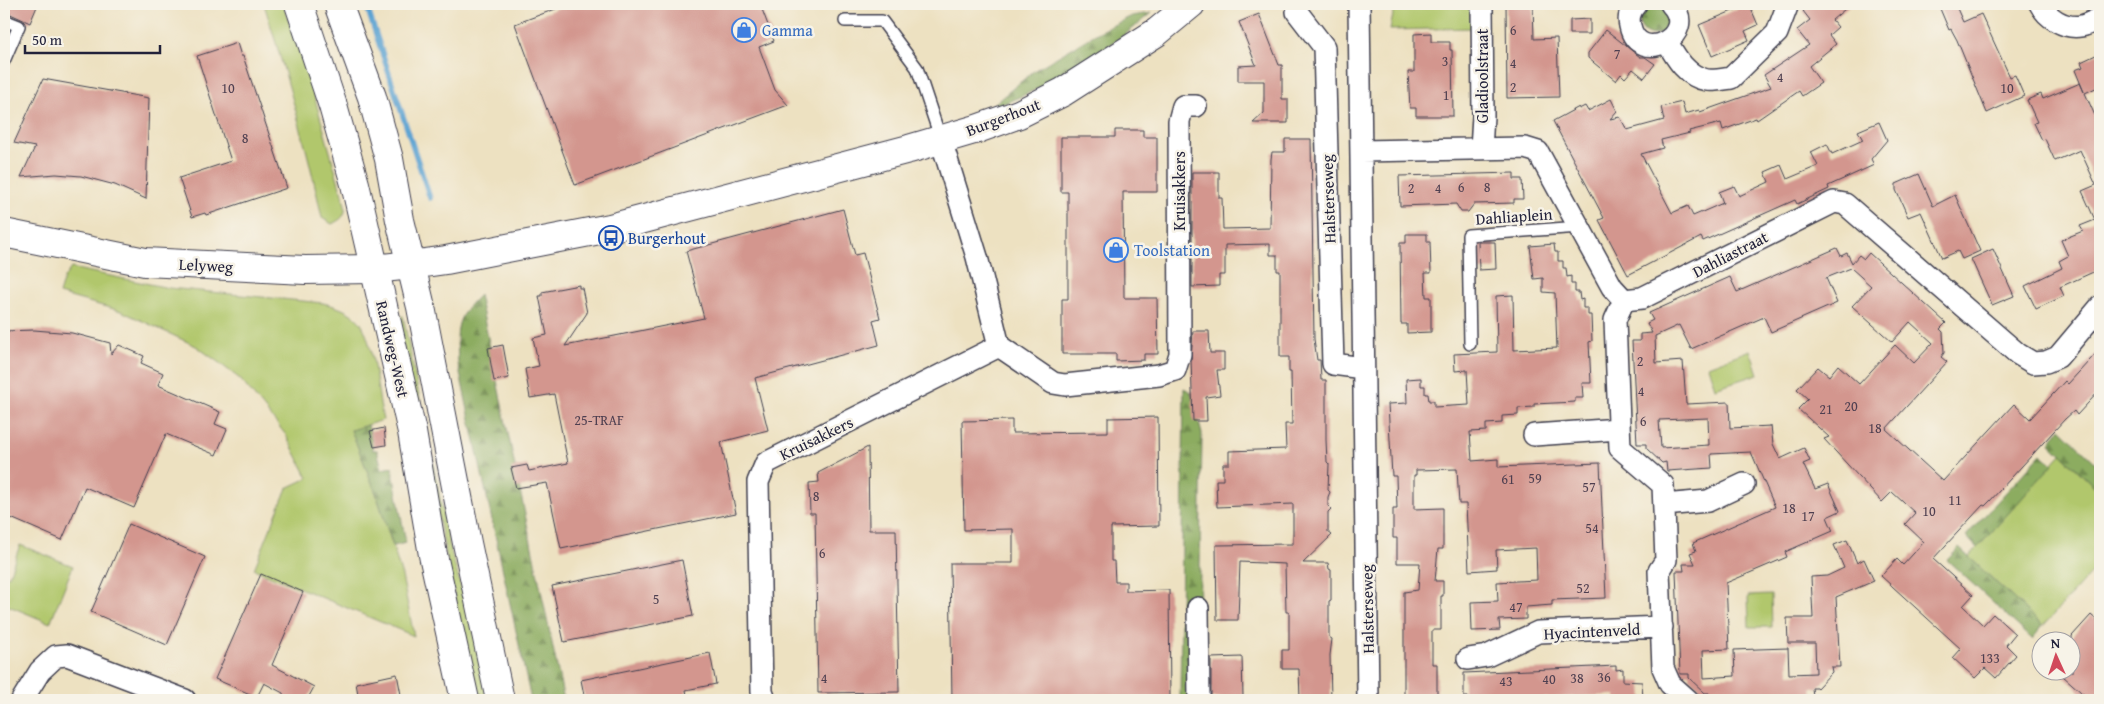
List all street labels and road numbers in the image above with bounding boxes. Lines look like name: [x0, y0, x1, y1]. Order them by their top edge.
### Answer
street label: Gladioolstraat: [1470, 28, 1494, 123]
street label: Burgerhout: [962, 92, 1044, 142]
street label: Kruisakkers: [1167, 151, 1191, 231]
street label: Halsterseweg: [1314, 154, 1342, 244]
street label: Dahliaplein: [1475, 201, 1553, 231]
street label: Dahliastraat: [1688, 225, 1772, 283]
street label: Lelyweg: [178, 252, 234, 278]
street label: Randweg-West: [370, 298, 416, 400]
street label: Kruisakkers: [775, 410, 857, 466]
street label: Halsterseweg: [1354, 564, 1380, 654]
street label: Hyacintenveld: [1543, 616, 1641, 646]

